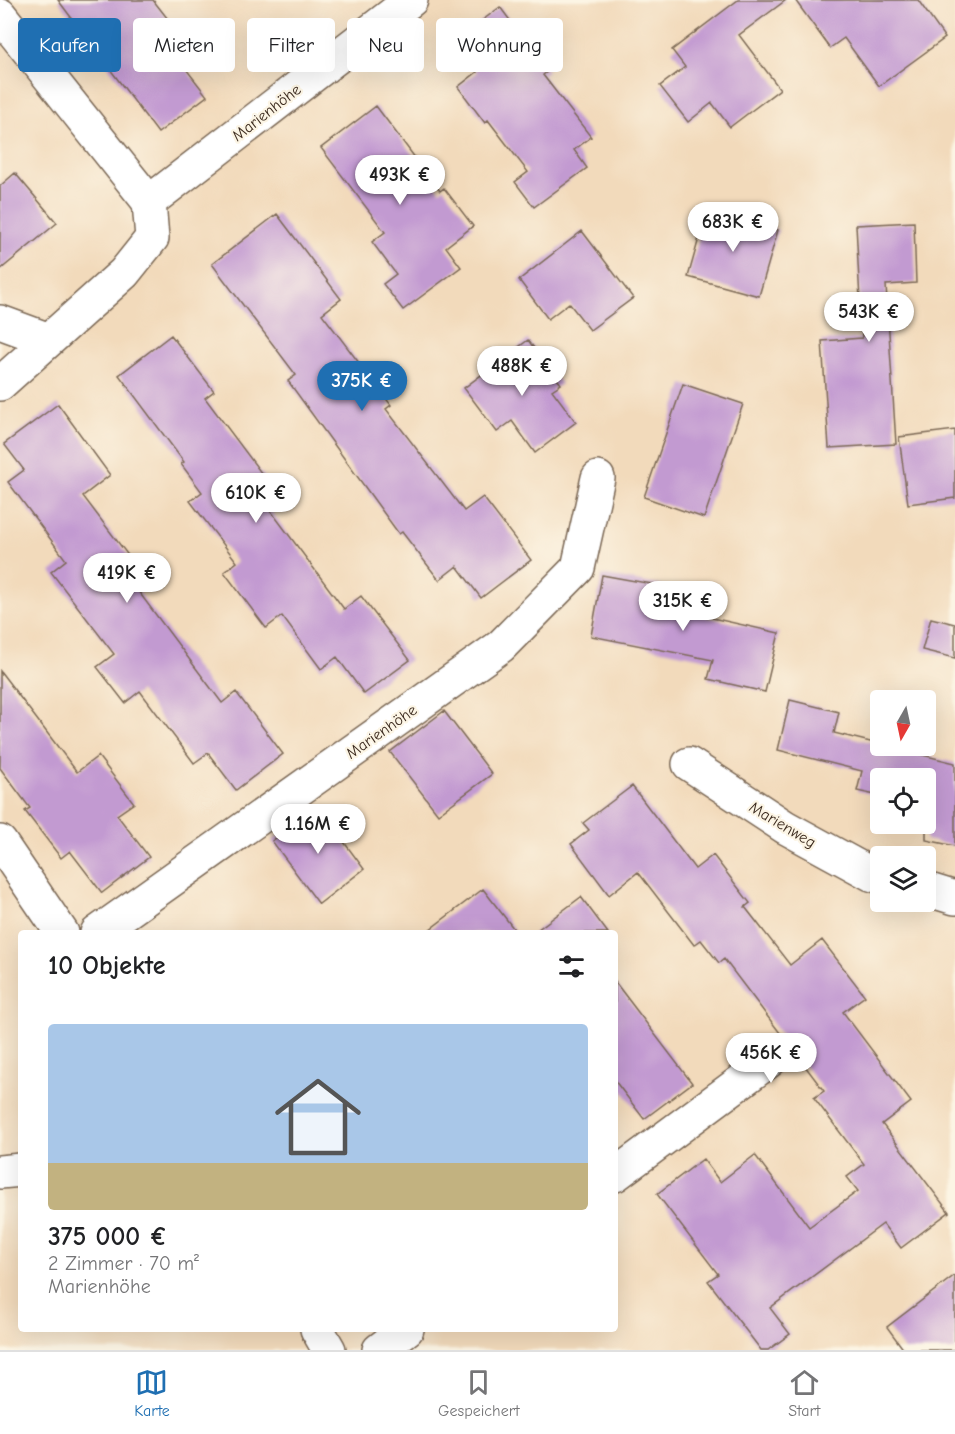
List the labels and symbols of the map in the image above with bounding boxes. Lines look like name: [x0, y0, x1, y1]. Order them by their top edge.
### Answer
street label: Marienhöhe: [229, 80, 305, 145]
pin: 493K €: [351, 155, 449, 206]
pin: 683K €: [684, 202, 782, 253]
pin: 543K €: [820, 292, 918, 343]
pin: 488K €: [473, 346, 571, 397]
pin: 375K €: [313, 361, 411, 412]
pin: 610K €: [207, 473, 305, 524]
pin: 419K €: [78, 553, 176, 604]
pin: 315K €: [634, 581, 732, 632]
north arrow: [870, 690, 936, 756]
street label: Marienhöhe: [343, 701, 420, 763]
street label: Marienweg: [746, 798, 819, 852]
pin: 1.16M €: [263, 804, 373, 855]
pin: 456K €: [722, 1033, 820, 1084]

